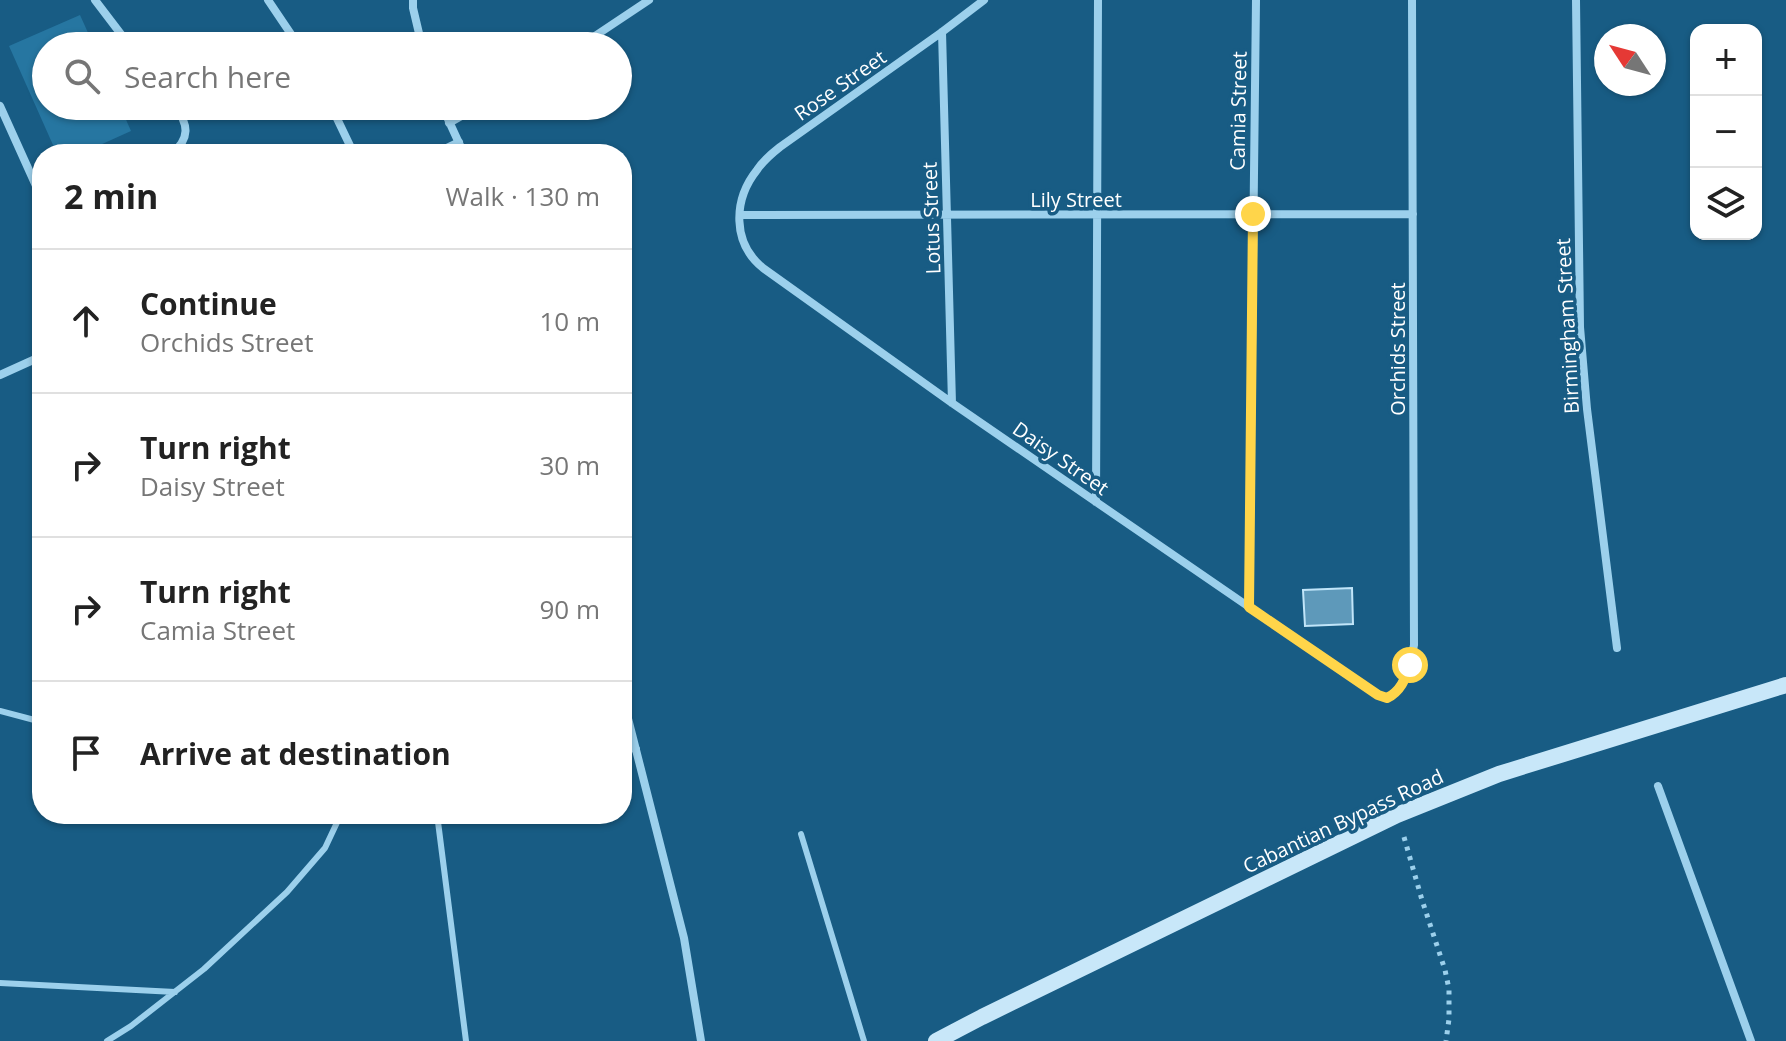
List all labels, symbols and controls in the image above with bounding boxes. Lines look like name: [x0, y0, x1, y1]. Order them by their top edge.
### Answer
north arrow: [1594, 24, 1666, 96]
map controls: [1690, 24, 1762, 240]
button: +: [1690, 24, 1762, 96]
search box: [32, 32, 632, 120]
street label: Rose Street: [789, 43, 891, 127]
street label: Camia Street: [1223, 51, 1253, 171]
icon: search: [60, 54, 104, 98]
text: Search here: [124, 56, 291, 97]
button: −: [1690, 96, 1762, 168]
street label: Lotus Street: [916, 161, 946, 275]
button: layers: [1690, 168, 1762, 240]
text: 2 min: [64, 173, 158, 219]
text: Walk · 130 m: [446, 178, 600, 214]
street label: Lily Street: [1030, 186, 1122, 213]
route end: [1235, 196, 1271, 232]
street label: Birmingham Street: [1549, 238, 1585, 414]
street label: Orchids Street: [1384, 282, 1411, 416]
text: Continue: [140, 283, 277, 324]
icon: ahead: [64, 299, 108, 343]
text: 10 m: [539, 303, 600, 339]
text: Orchids Street: [140, 324, 313, 360]
street label: Daisy Street: [1008, 415, 1114, 501]
text: Turn right: [140, 427, 291, 468]
icon: right: [64, 443, 108, 487]
text: 30 m: [539, 447, 600, 483]
text: Daisy Street: [140, 468, 285, 504]
text: Turn right: [140, 571, 291, 612]
icon: right: [64, 587, 108, 631]
text: 90 m: [539, 591, 600, 627]
text: Camia Street: [140, 612, 295, 648]
route start: [1392, 647, 1428, 683]
icon: arrive: [64, 731, 108, 775]
text: Arrive at destination: [140, 733, 451, 774]
street label: Cabantian Bypass Road: [1238, 763, 1448, 879]

